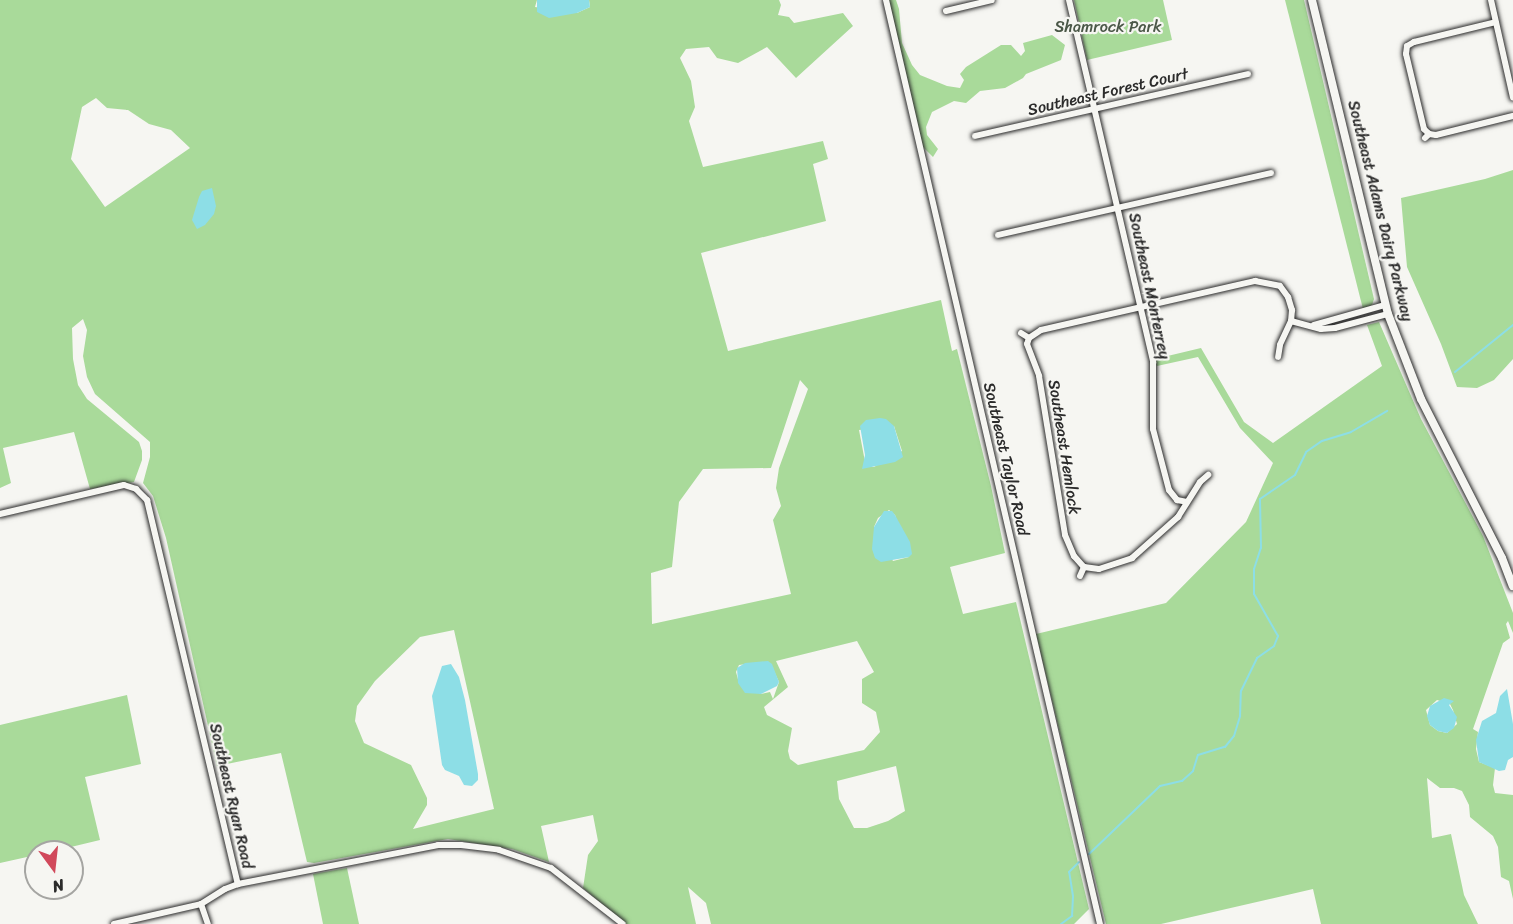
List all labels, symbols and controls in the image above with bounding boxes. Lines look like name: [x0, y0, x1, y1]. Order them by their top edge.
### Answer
park label: Shamrock Park: [1055, 17, 1161, 37]
street label: Southeast Forest Court: [1025, 64, 1191, 120]
street label: Southeast Adams Dairy Parkway: [1343, 99, 1417, 323]
street label: Southeast Monterrey: [1124, 211, 1174, 361]
street label: Southeast Hemlock: [1044, 378, 1084, 516]
street label: Southeast Taylor Road: [979, 380, 1033, 538]
street label: Southeast Ryan Road: [205, 721, 257, 871]
north arrow: [24, 840, 84, 900]
text: N: [49, 870, 67, 901]

